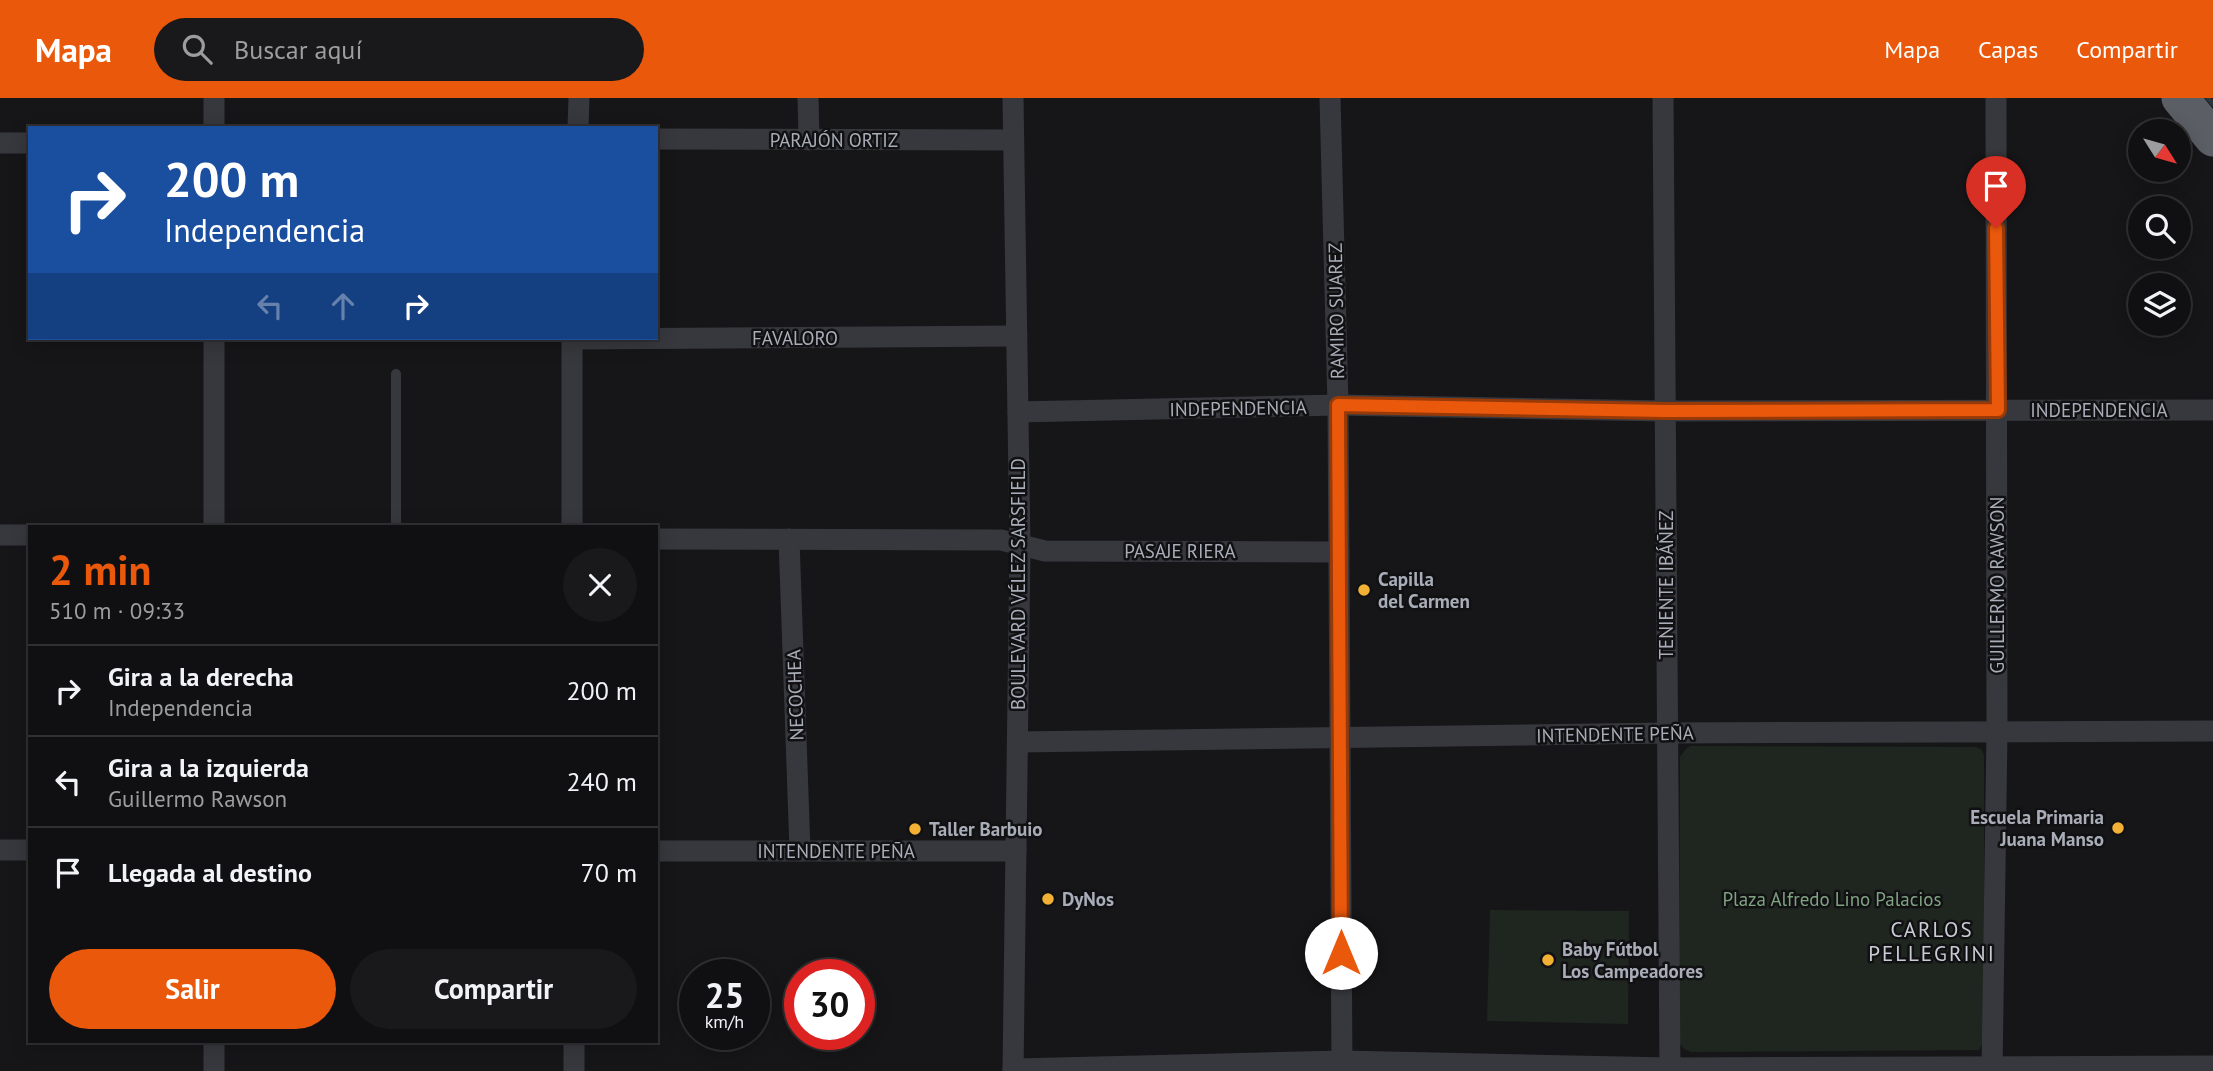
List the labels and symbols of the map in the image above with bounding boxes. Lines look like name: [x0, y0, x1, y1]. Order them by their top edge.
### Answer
north arrow: [2128, 119, 2191, 182]
street label: PARAJÓN ORTIZ: [770, 128, 898, 152]
pin: [1966, 156, 2026, 228]
street label: RAMIRO SUAREZ: [1323, 243, 1349, 379]
street label: FAVALORO: [752, 326, 838, 350]
street label: INDEPENDENCIA: [1169, 395, 1307, 421]
street label: INDEPENDENCIA: [2030, 398, 2168, 422]
street label: BOULEVARD VÉLEZ SARSFIELD: [1006, 458, 1030, 710]
street label: GUILLERMO RAWSON: [1985, 497, 2009, 673]
street label: TENIENTE IBÁÑEZ: [1654, 511, 1678, 659]
street label: PASAJE RIERA: [1124, 539, 1236, 563]
place label: Capilla del Carmen: [1378, 567, 1470, 613]
marker: Capilla del Carmen: [1356, 582, 1372, 598]
street label: NECOCHEA: [781, 649, 809, 741]
street label: INTENDENTE PEÑA: [1536, 721, 1694, 747]
place label: Escuela Primaria Juana Manso: [1970, 805, 2104, 851]
place label: Taller Barbuio: [929, 817, 1043, 841]
marker: Escuela Primaria Juana Manso: [2110, 820, 2126, 836]
marker: Taller Barbuio: [907, 821, 923, 837]
street label: INTENDENTE PEÑA: [757, 839, 915, 863]
place label: DyNos: [1062, 887, 1114, 911]
park label: Plaza Alfredo Lino Palacios: [1722, 887, 1942, 911]
marker: DyNos: [1040, 891, 1056, 907]
position arrow: [1304, 916, 1378, 990]
district label: CARLOS PELLEGRINI: [1868, 916, 1996, 967]
place label: Baby Fútbol Los Campeadores: [1562, 937, 1703, 983]
marker: Baby Fútbol Los Campeadores: [1540, 952, 1556, 968]
speed limit sign: 30: [784, 959, 875, 1050]

